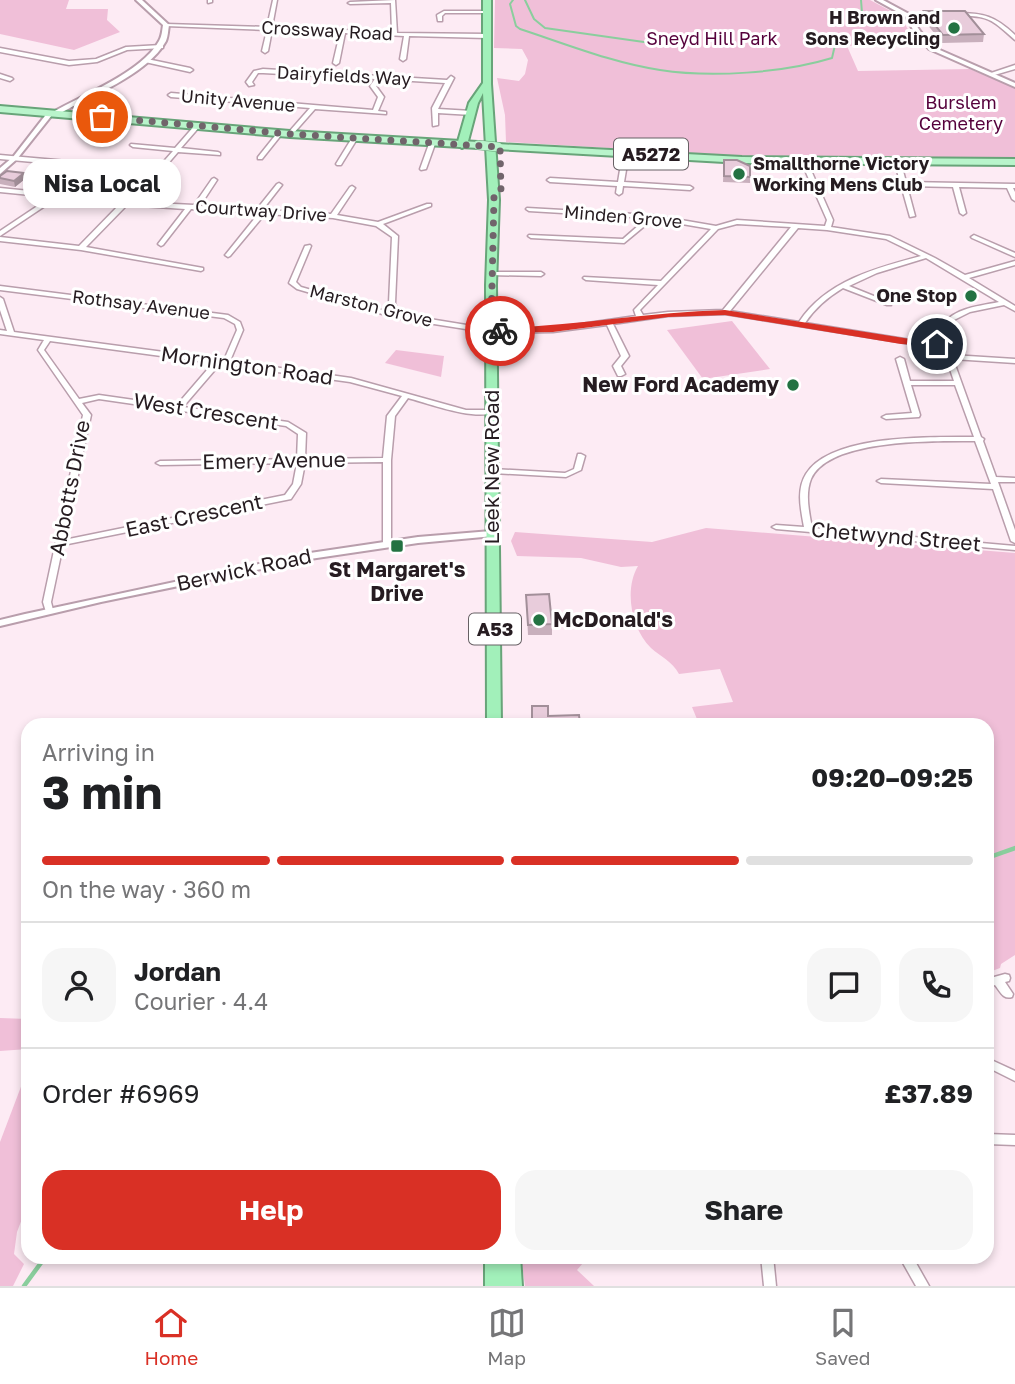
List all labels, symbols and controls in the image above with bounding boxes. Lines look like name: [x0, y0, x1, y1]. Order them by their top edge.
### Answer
place label: H Brown and Sons Recycling: [805, 6, 940, 49]
street label: Crossway Road: [261, 16, 393, 44]
marker: H Brown and Sons Recycling: [946, 20, 962, 36]
park label: Sneyd Hill Park: [646, 27, 778, 49]
street label: Dairyfields Way: [276, 60, 412, 90]
street label: Unity Avenue: [180, 84, 296, 116]
pin: [72, 87, 132, 147]
park label: Burslem Cemetery: [919, 91, 1003, 134]
icon: bag: [83, 98, 121, 136]
road number: A5272: [614, 138, 688, 170]
place label: Smallthorne Victory Working Mens Club: [753, 152, 929, 195]
callout: Nisa Local: [23, 159, 181, 208]
marker: Smallthorne Victory Working Mens Club: [731, 166, 747, 182]
text: Nisa Local: [44, 169, 160, 197]
street label: Courtway Drive: [195, 194, 328, 226]
street label: Minden Grove: [563, 200, 683, 232]
street label: Marston Grove: [307, 279, 435, 331]
place label: One Stop: [876, 284, 957, 306]
street label: Rothsay Avenue: [71, 285, 211, 323]
marker: One Stop: [963, 288, 979, 304]
courier: [465, 296, 535, 366]
icon: bike: [481, 312, 519, 350]
pin: [907, 314, 967, 374]
icon: home: [918, 325, 956, 363]
street label: Mornington Road: [159, 340, 335, 390]
place label: New Ford Academy: [582, 371, 779, 397]
marker: New Ford Academy: [785, 377, 801, 393]
street label: West Crescent: [132, 387, 281, 435]
street label: Leek New Road: [478, 390, 504, 544]
street label: Abbotts Drive: [43, 418, 95, 558]
street label: Emery Avenue: [202, 446, 346, 474]
street label: East Crescent: [123, 488, 265, 542]
street label: Chetwynd Street: [810, 516, 982, 556]
marker: St Margaret's Drive: [389, 538, 405, 554]
street label: Berwick Road: [174, 542, 314, 596]
place label: St Margaret's Drive: [329, 556, 466, 606]
place label: McDonald's: [553, 606, 673, 632]
marker: McDonald's: [531, 612, 547, 628]
road number: A53: [469, 614, 521, 644]
text: Arriving in: [42, 738, 155, 766]
text: 09:20–09:25: [811, 762, 973, 793]
text: 3 min: [42, 764, 162, 819]
text: On the way · 360 m: [42, 875, 251, 903]
button: person: [42, 948, 116, 1022]
button: chat: [807, 948, 881, 1022]
button: phone: [899, 948, 973, 1022]
text: Jordan: [134, 956, 221, 987]
text: Courier · 4.4: [134, 987, 268, 1015]
text: Order #6969: [42, 1078, 199, 1109]
text: £37.89: [884, 1078, 973, 1109]
button: Help: [42, 1170, 501, 1250]
button: Share: [515, 1170, 973, 1250]
tab: Home: [145, 1304, 198, 1369]
tab: Map: [487, 1304, 526, 1369]
tab: Saved: [815, 1304, 870, 1369]

